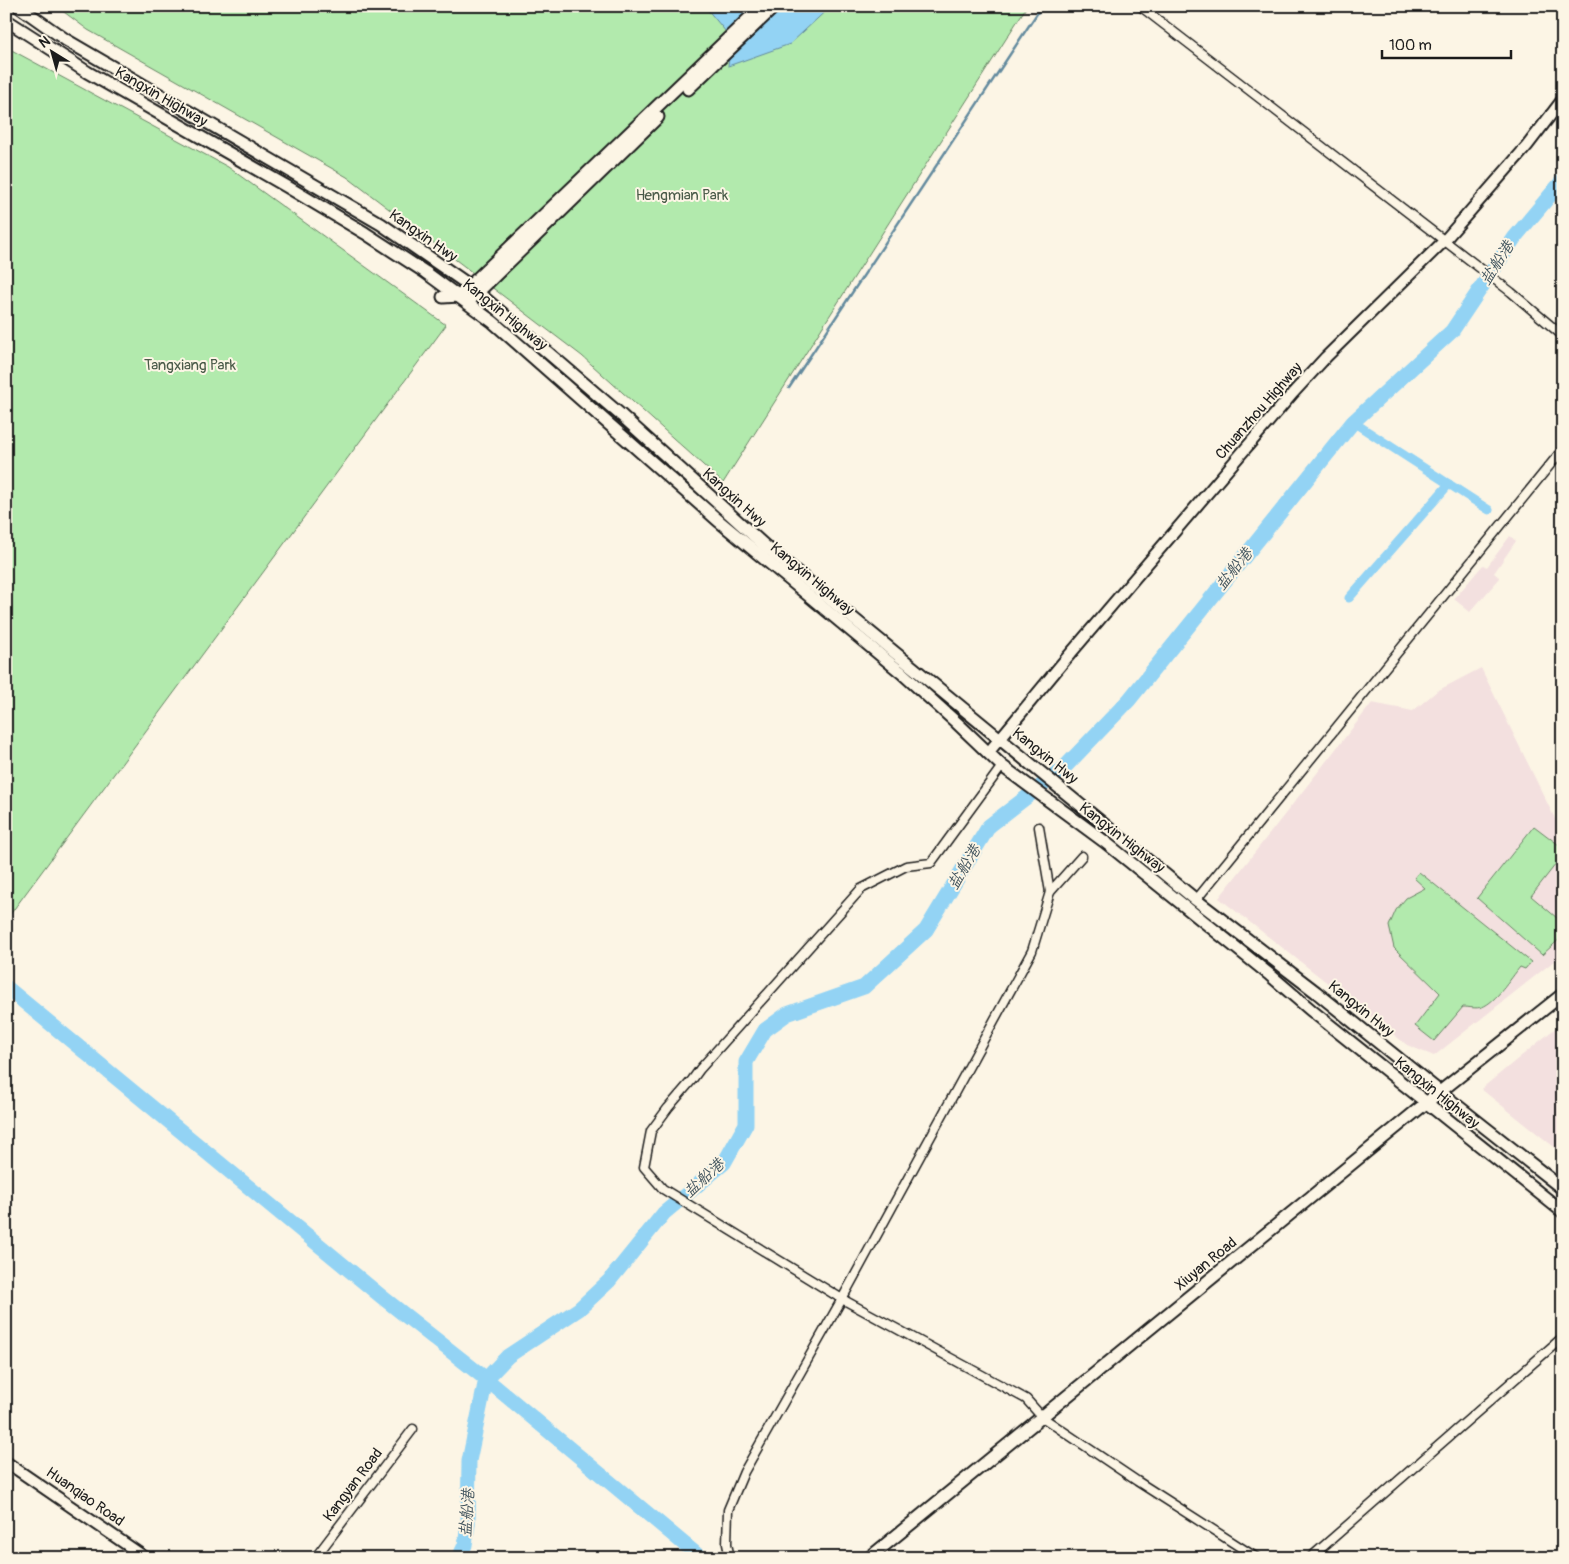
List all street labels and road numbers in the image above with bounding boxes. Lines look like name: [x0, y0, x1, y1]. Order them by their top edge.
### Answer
street label: Kangxin Highway: [111, 63, 211, 131]
street label: Kangxin Hwy: [385, 205, 461, 267]
street label: Kangxin Highway: [459, 275, 552, 355]
street label: Chuanzhou Highway: [1211, 358, 1307, 464]
street label: Kangxin Hwy: [698, 464, 770, 532]
street label: Kangxin Highway: [766, 538, 858, 620]
street label: Kangxin Hwy: [1008, 724, 1082, 789]
street label: Kangxin Highway: [1075, 799, 1169, 878]
street label: Kangxin Hwy: [1324, 977, 1398, 1042]
street label: Kangxin Highway: [1391, 1053, 1484, 1133]
street label: Xiuyan Road: [1171, 1233, 1241, 1295]
street label: Kangyan Road: [319, 1444, 387, 1526]
street label: Huanqiao Road: [42, 1463, 128, 1531]

